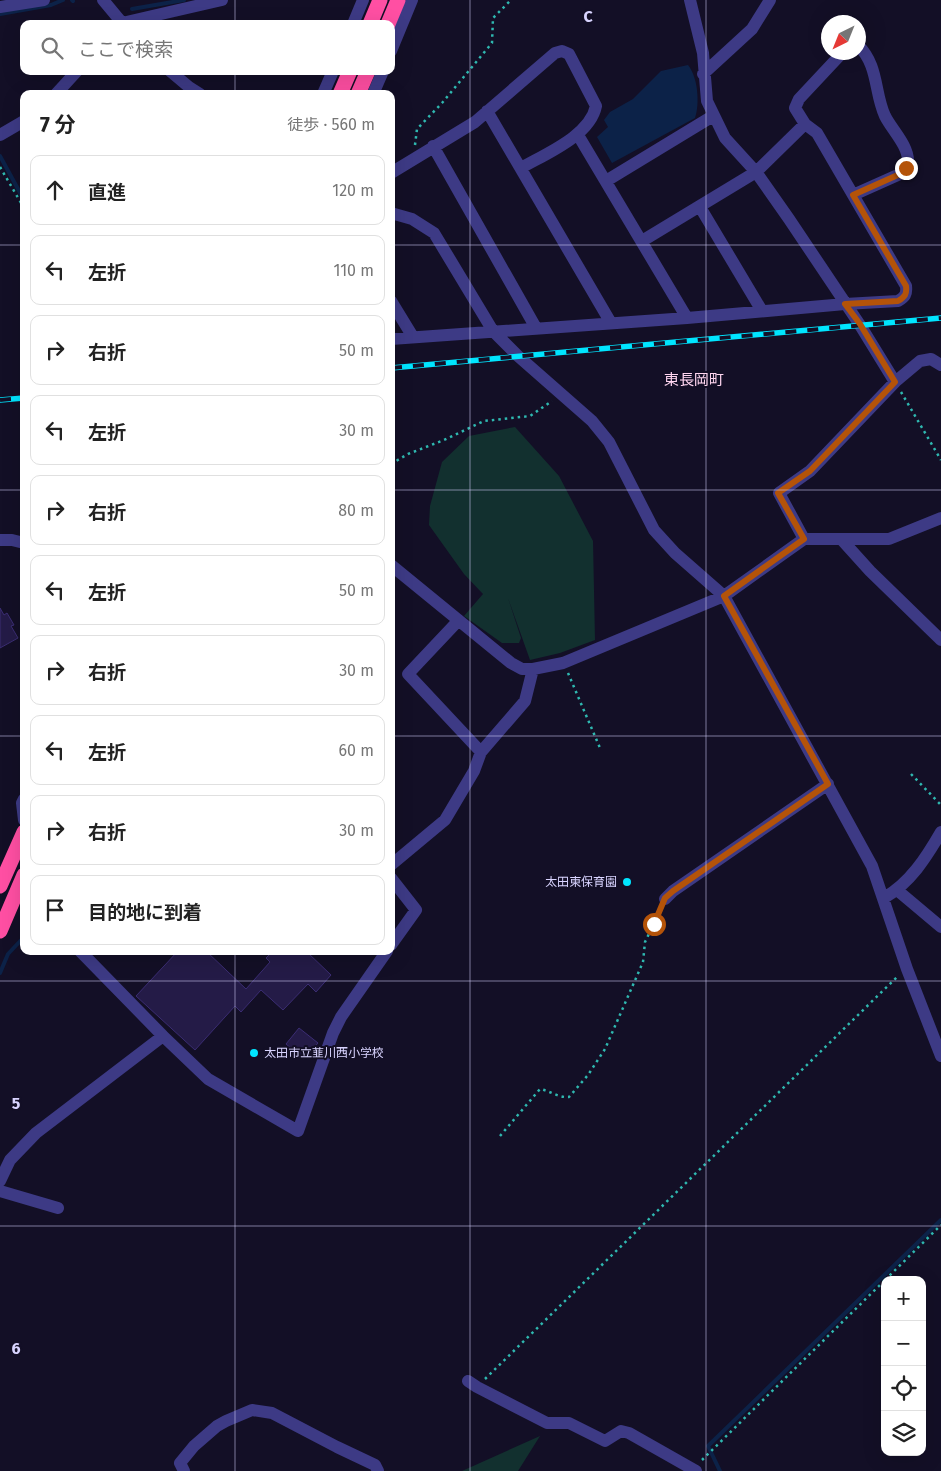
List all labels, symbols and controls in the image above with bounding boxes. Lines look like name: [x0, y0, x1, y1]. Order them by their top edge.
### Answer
text: C: [583, 7, 593, 26]
north arrow: [821, 15, 866, 60]
search box: [20, 20, 395, 75]
icon: search: [38, 34, 66, 62]
text: ここで検索: [78, 38, 173, 61]
text: 7 分: [40, 112, 76, 138]
text: 徒歩 · 560 m: [287, 115, 375, 134]
route end: [895, 157, 918, 180]
icon: ahead: [41, 176, 69, 204]
text: 直進: [88, 181, 126, 204]
text: 120 m: [332, 181, 374, 200]
icon: left: [41, 256, 69, 284]
text: 左折: [88, 261, 126, 284]
text: 110 m: [333, 261, 374, 280]
icon: right: [41, 336, 69, 364]
text: 右折: [88, 341, 126, 364]
text: 50 m: [339, 341, 374, 360]
district label: 東長岡町: [664, 371, 724, 389]
icon: left: [41, 416, 69, 444]
text: 左折: [88, 421, 126, 444]
text: 30 m: [339, 421, 374, 440]
icon: right: [41, 496, 69, 524]
text: 右折: [88, 501, 126, 524]
text: 80 m: [338, 501, 374, 520]
icon: left: [41, 576, 69, 604]
text: 左折: [88, 581, 126, 604]
text: 50 m: [339, 581, 374, 600]
icon: right: [41, 656, 69, 684]
text: 右折: [88, 661, 126, 684]
text: 30 m: [339, 661, 374, 680]
icon: left: [41, 736, 69, 764]
text: 左折: [88, 741, 126, 764]
text: 60 m: [339, 741, 374, 760]
icon: right: [41, 816, 69, 844]
text: 右折: [88, 821, 126, 844]
text: 30 m: [339, 821, 374, 840]
place label: 太田東保育園: [545, 875, 617, 889]
marker: 太田東保育園: [621, 876, 633, 888]
icon: arrive: [41, 896, 69, 924]
text: 目的地に到着: [88, 901, 202, 924]
route start: [643, 913, 666, 936]
place label: 太田市立韮川西小学校: [264, 1046, 384, 1060]
marker: 太田市立韮川西小学校: [248, 1047, 260, 1059]
text: 5: [12, 1094, 21, 1113]
map controls: [881, 1276, 926, 1456]
button: +: [881, 1276, 926, 1321]
button: −: [881, 1321, 926, 1366]
text: 6: [11, 1339, 21, 1358]
button: locate: [881, 1366, 926, 1411]
button: layers: [881, 1411, 926, 1456]

